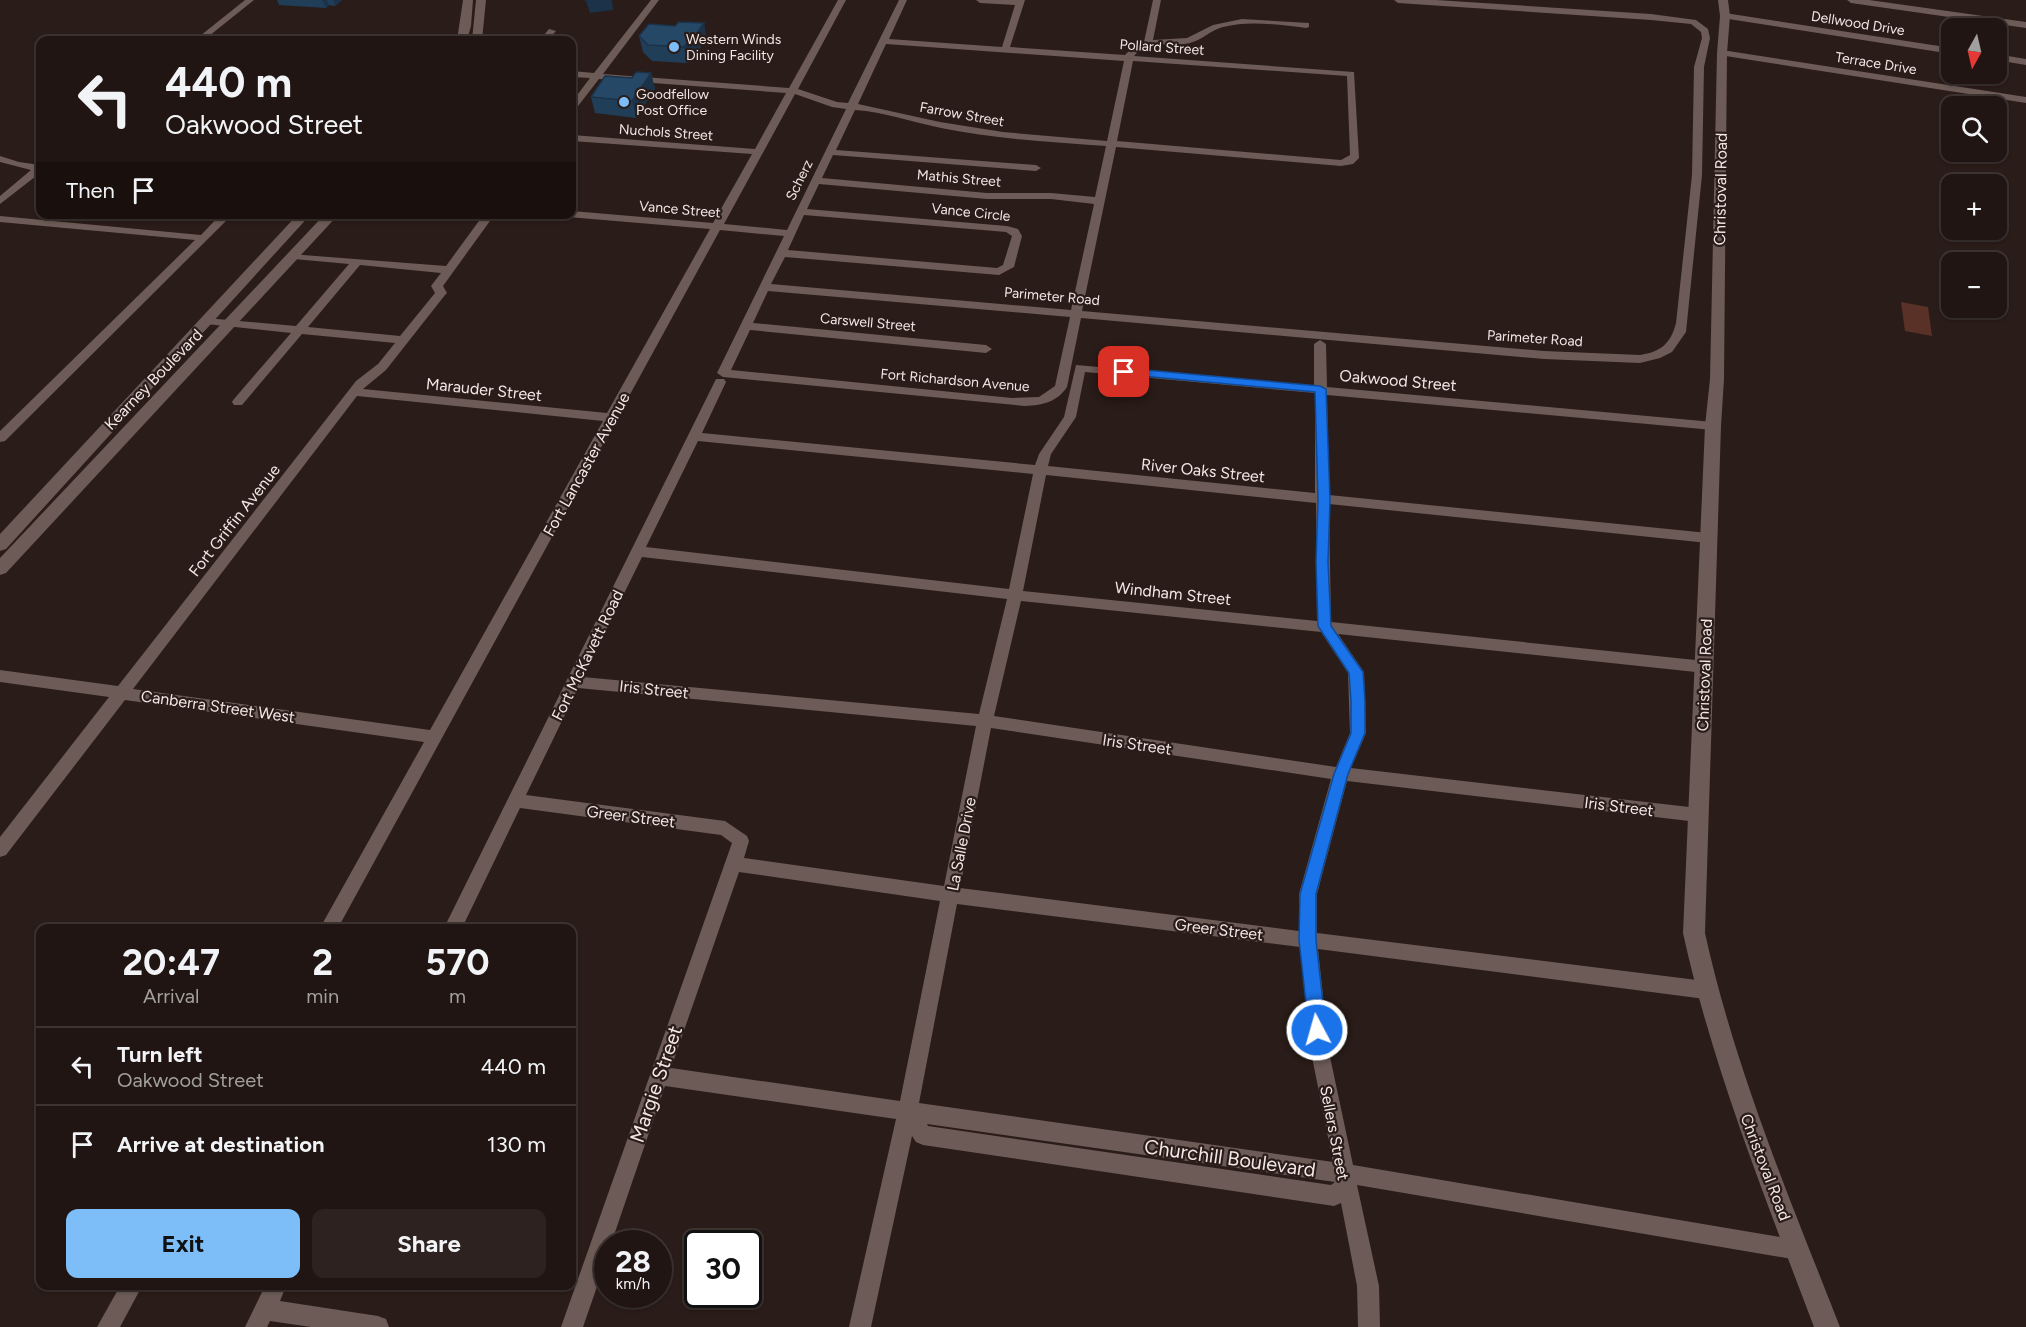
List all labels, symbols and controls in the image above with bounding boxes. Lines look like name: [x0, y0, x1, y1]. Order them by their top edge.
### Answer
street label: Dellwood Drive: [1810, 8, 1906, 39]
north arrow: [1941, 18, 2007, 84]
map controls: [1941, 18, 2007, 318]
place label: Western Winds Dining Facility: [686, 31, 781, 64]
street label: Pollard Street: [1119, 36, 1205, 59]
marker: Western Winds Dining Facility: [667, 40, 681, 54]
street label: Terrace Drive: [1834, 49, 1918, 78]
text: 440 m: [165, 57, 292, 108]
icon: left: [66, 60, 144, 138]
place label: Goodfellow Post Office: [636, 86, 709, 119]
marker: Goodfellow Post Office: [617, 95, 631, 109]
button: search: [1941, 96, 2007, 162]
street label: Farrow Street: [918, 99, 1006, 130]
text: Oakwood Street: [165, 108, 363, 141]
street label: Nuchols Street: [618, 121, 714, 144]
street label: Christoval Road: [1710, 132, 1731, 246]
street label: Scherz: [782, 157, 817, 203]
street label: Mathis Street: [916, 166, 1002, 191]
icon: arrive: [127, 174, 160, 207]
button: +: [1941, 174, 2007, 240]
text: Then: [66, 177, 115, 204]
street label: Vance Street: [638, 197, 722, 222]
street label: Vance Circle: [931, 200, 1012, 225]
button: −: [1941, 252, 2007, 318]
street label: Parimeter Road: [1003, 284, 1100, 309]
street label: Carswell Street: [820, 310, 916, 335]
street label: Kearney Boulevard: [100, 325, 206, 434]
street label: Parimeter Road: [1487, 327, 1583, 350]
pin: [1098, 346, 1149, 397]
icon: arrive: [1107, 355, 1140, 388]
street label: Fort Richardson Avenue: [880, 365, 1031, 396]
street label: Oakwood Street: [1339, 366, 1457, 395]
street label: Marauder Street: [425, 374, 543, 405]
street label: Fort Lancaster Avenue: [539, 389, 634, 539]
street label: River Oaks Street: [1140, 455, 1266, 486]
street label: Fort Griffin Avenue: [185, 460, 284, 580]
street label: Windham Street: [1114, 578, 1232, 609]
street label: Fort McKavett Road: [548, 587, 627, 724]
street label: Christoval Road: [1693, 618, 1716, 732]
street label: Iris Street: [618, 676, 690, 703]
street label: Canberra Street West: [140, 686, 296, 727]
street label: Iris Street: [1101, 730, 1173, 759]
street label: Iris Street: [1583, 793, 1655, 820]
street label: La Salle Drive: [943, 795, 980, 893]
street label: Greer Street: [586, 802, 676, 831]
street label: Greer Street: [1174, 915, 1264, 944]
text: 20:47: [122, 941, 220, 984]
text: 2: [312, 941, 333, 984]
text: 570: [425, 941, 490, 984]
text: Arrival: [143, 984, 199, 1008]
text: min: [306, 984, 339, 1008]
text: m: [449, 984, 466, 1008]
position arrow: [1285, 998, 1349, 1062]
street label: Margie Street: [625, 1022, 687, 1146]
text: Turn left: [117, 1041, 203, 1068]
icon: left: [66, 1050, 99, 1083]
text: 440 m: [480, 1053, 546, 1080]
text: Oakwood Street: [117, 1068, 264, 1092]
street label: Sellers Street: [1316, 1084, 1353, 1182]
street label: Christoval Road: [1736, 1111, 1795, 1223]
icon: arrive: [66, 1128, 99, 1161]
text: Arrive at destination: [117, 1131, 325, 1158]
text: 130 m: [487, 1131, 546, 1158]
street label: Churchill Boulevard: [1143, 1134, 1317, 1182]
button: Exit: [66, 1209, 300, 1278]
button: Share: [312, 1209, 546, 1278]
speed limit sign: 30: [684, 1230, 762, 1308]
text: 28: [615, 1243, 651, 1280]
text: km/h: [616, 1275, 650, 1293]

